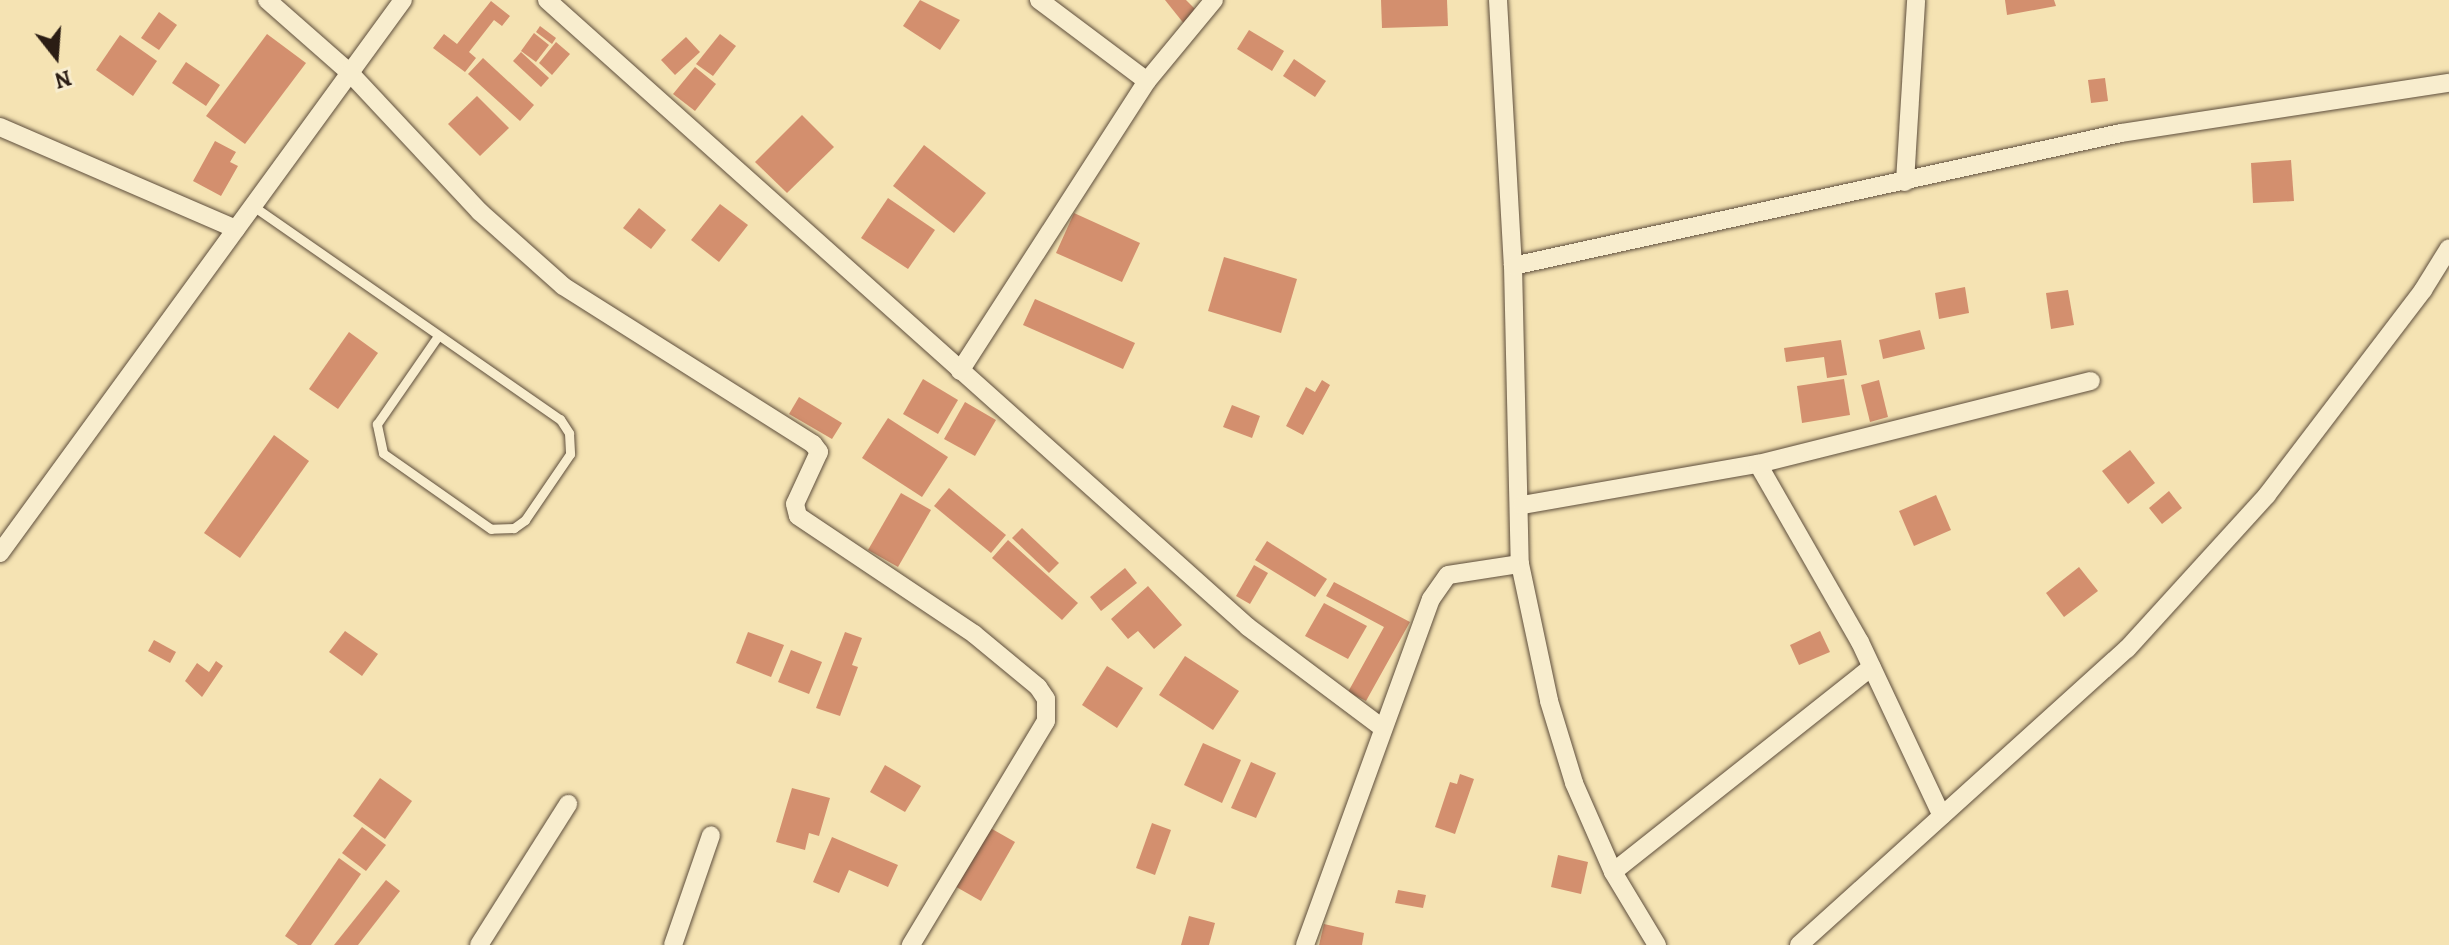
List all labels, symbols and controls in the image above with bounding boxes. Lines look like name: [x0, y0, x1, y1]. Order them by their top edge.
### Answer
north arrow: [16, 16, 96, 96]
text: N: [51, 62, 75, 96]

